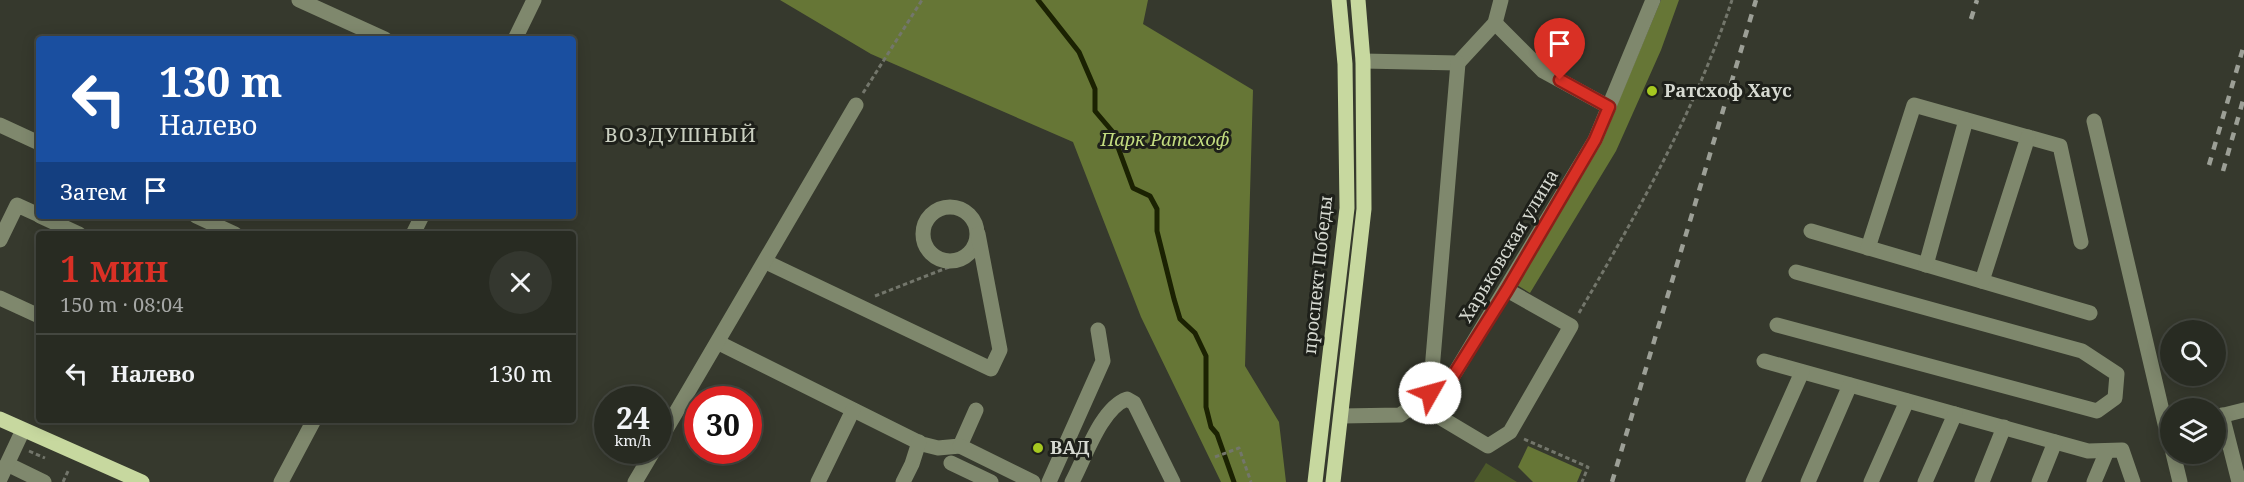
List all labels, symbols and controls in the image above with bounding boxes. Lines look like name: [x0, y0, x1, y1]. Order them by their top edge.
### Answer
pin: [1534, 18, 1585, 80]
icon: arrive: [1543, 27, 1576, 60]
text: 130 m: [159, 52, 283, 109]
icon: left: [60, 60, 138, 138]
place label: Ратсхоф Хаус: [1664, 78, 1792, 102]
marker: Ратсхоф Хаус: [1645, 84, 1659, 98]
text: Налево: [159, 106, 257, 143]
district label: ВОЗДУШНЫЙ: [605, 121, 757, 148]
park label: Парк Ратсхоф: [1099, 127, 1230, 151]
street label: Харьковская улица: [1453, 164, 1563, 327]
icon: arrive: [139, 174, 172, 207]
text: Затем: [60, 176, 127, 206]
street label: проспект Победы: [1297, 194, 1337, 355]
text: 1 мин: [60, 244, 169, 293]
button: close: [489, 251, 552, 314]
text: 150 m · 08:04: [60, 291, 183, 318]
map controls: [2160, 320, 2226, 464]
button: search: [2160, 320, 2226, 386]
icon: left: [60, 357, 93, 390]
text: Налево: [111, 358, 195, 388]
text: 130 m: [489, 358, 552, 388]
position arrow: [1398, 361, 1462, 425]
speed limit sign: 30: [684, 386, 762, 464]
text: 24: [616, 397, 650, 438]
button: layers: [2160, 398, 2226, 464]
text: km/h: [615, 430, 651, 450]
place label: ВАД: [1050, 435, 1090, 459]
marker: ВАД: [1031, 441, 1045, 455]

